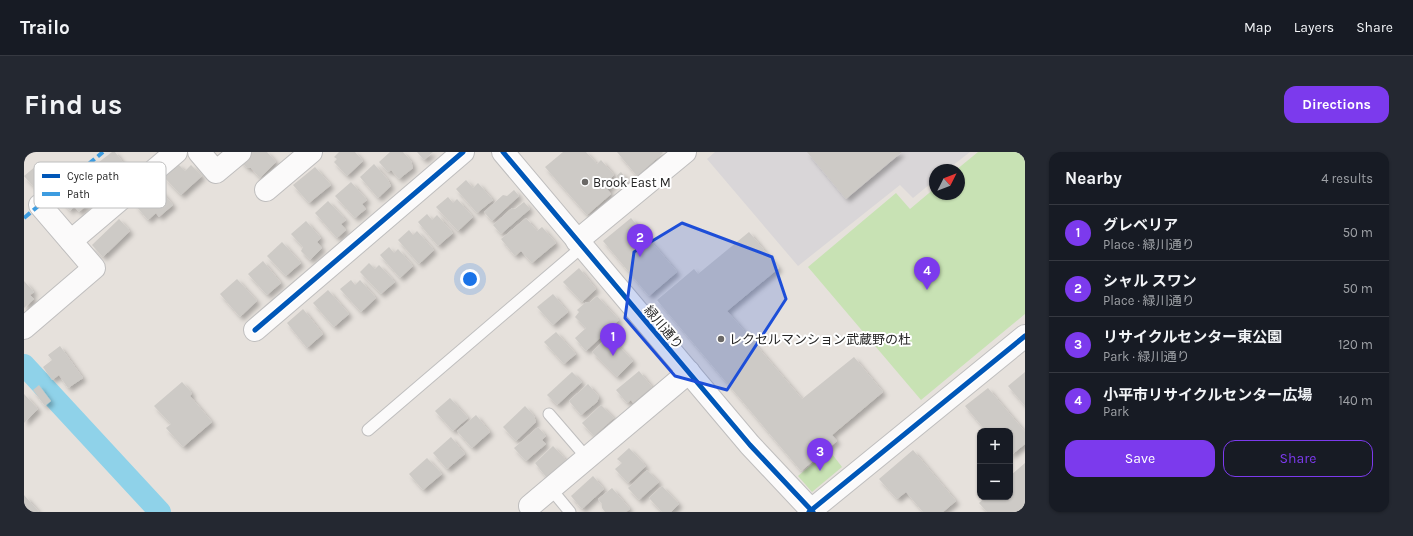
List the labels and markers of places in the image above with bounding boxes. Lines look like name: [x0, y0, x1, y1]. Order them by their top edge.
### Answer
place label: Brook East M: [593, 175, 671, 190]
marker: Brook East M: [580, 177, 590, 187]
pin: 2: [627, 224, 653, 257]
pin: 4: [914, 257, 940, 290]
pin: 1: [600, 323, 626, 356]
place label: レクセルマンション武蔵野の杜: [729, 332, 911, 347]
marker: レクセルマンション武蔵野の杜: [716, 334, 726, 344]
pin: 3: [807, 438, 833, 471]

